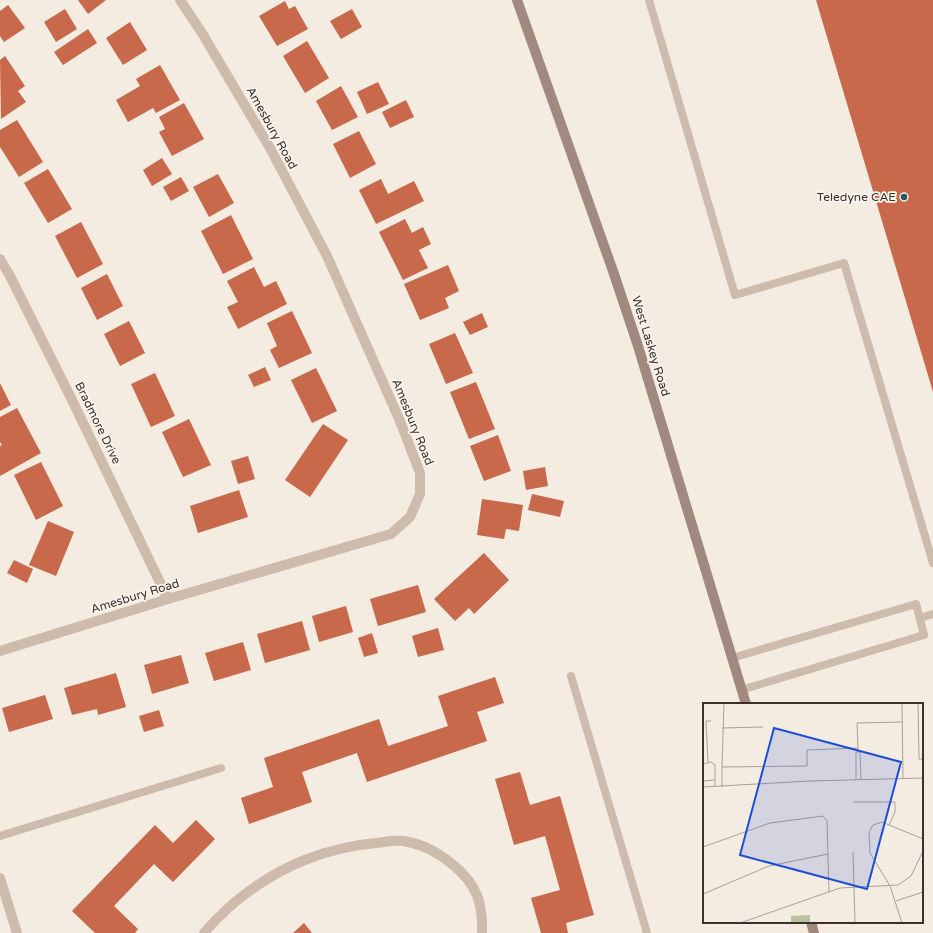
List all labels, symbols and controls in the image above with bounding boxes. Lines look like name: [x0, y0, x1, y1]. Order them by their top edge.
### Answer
street label: Amesbury Road: [244, 85, 300, 171]
place label: Teledyne CAE: [817, 190, 896, 204]
marker: Teledyne CAE: [899, 192, 909, 202]
street label: West Laskey Road: [629, 294, 673, 398]
street label: Amesbury Road: [389, 377, 437, 467]
street label: Bradmore Drive: [72, 380, 124, 466]
street label: Amesbury Road: [89, 576, 181, 616]
inset map: [703, 703, 923, 923]

